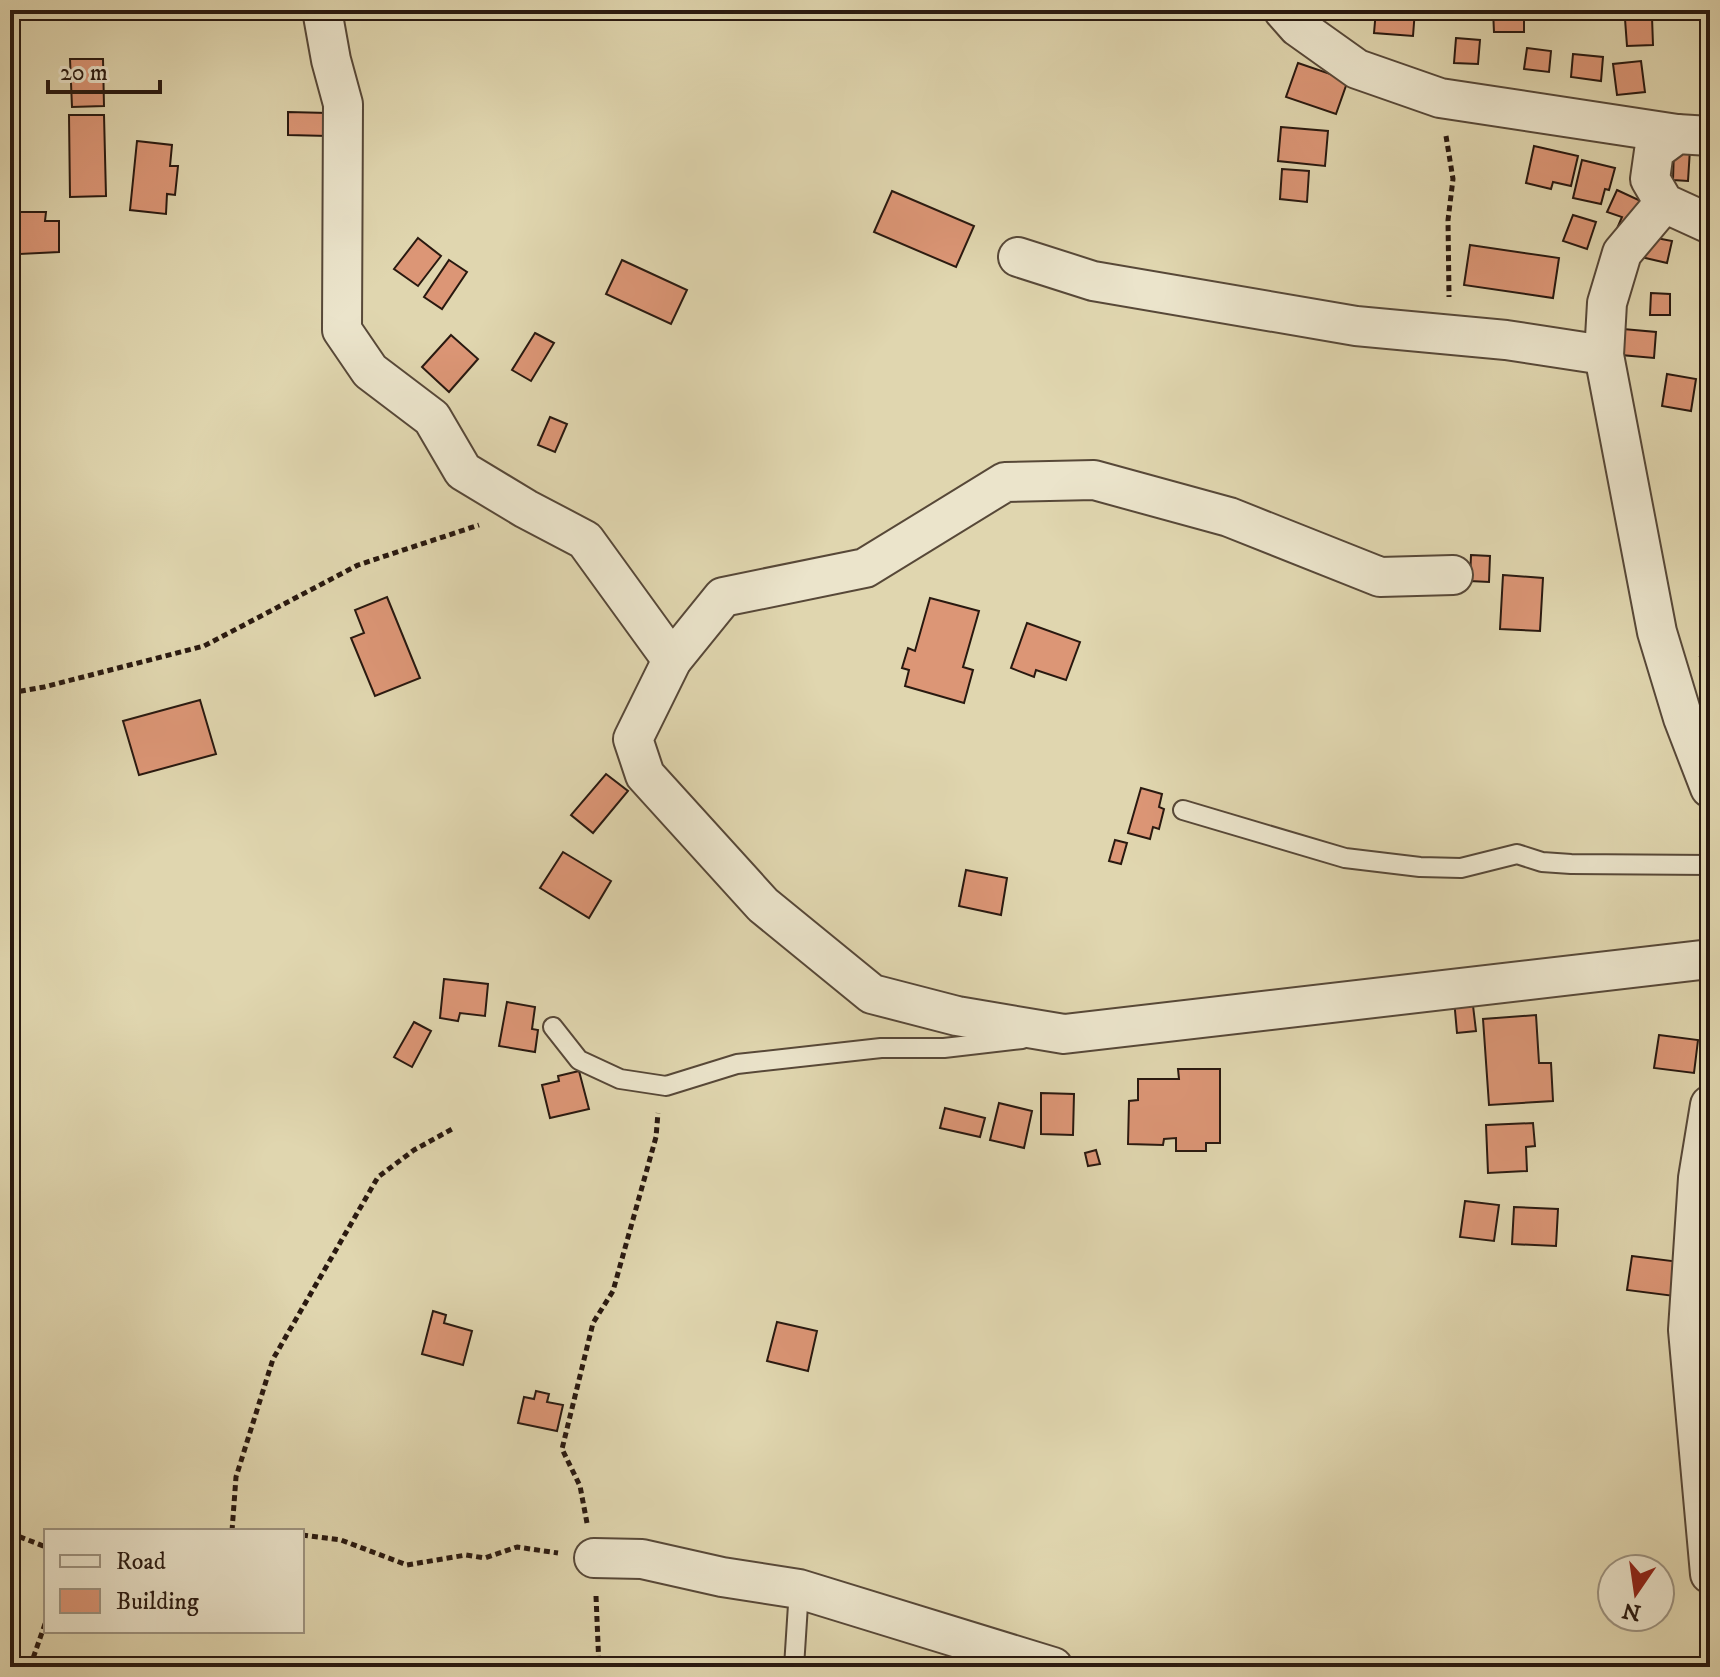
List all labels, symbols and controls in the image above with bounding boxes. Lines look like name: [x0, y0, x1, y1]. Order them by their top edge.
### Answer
scale bar: [48, 44, 160, 94]
text: 20 m: [60, 58, 108, 88]
legend: [44, 1529, 304, 1633]
text: Road: [116, 1547, 166, 1577]
north arrow: [1596, 1553, 1676, 1633]
text: Building: [116, 1587, 199, 1617]
text: N: [1620, 1596, 1644, 1626]

